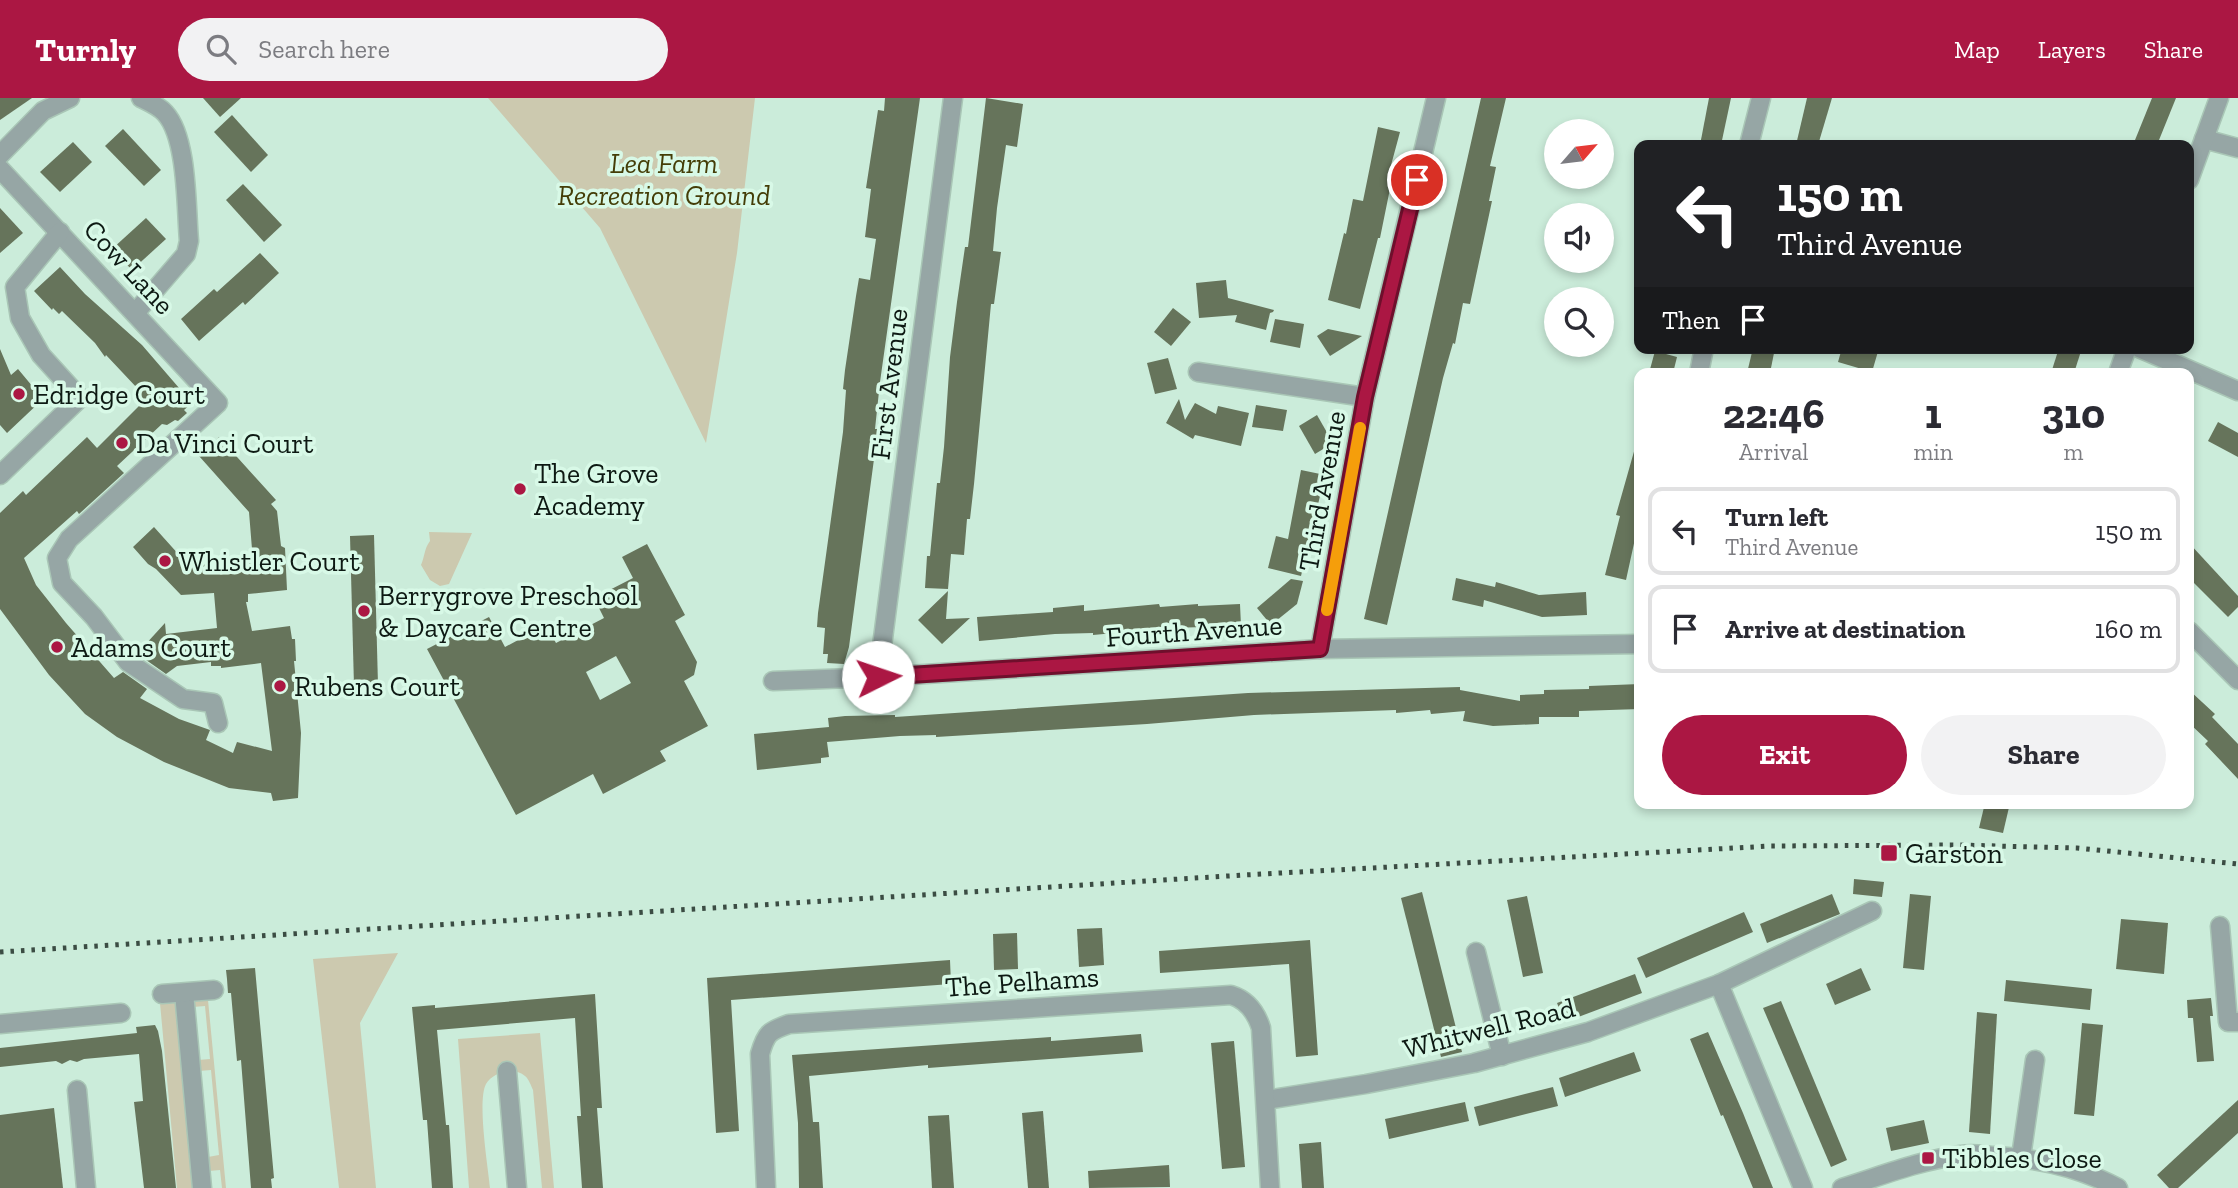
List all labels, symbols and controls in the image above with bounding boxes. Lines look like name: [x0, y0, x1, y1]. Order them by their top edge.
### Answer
search box: [178, 18, 668, 81]
text: Turnly: [35, 30, 136, 69]
icon: search: [202, 30, 240, 68]
text: Search here: [258, 33, 390, 65]
text: Map: [1954, 35, 2000, 64]
text: Layers: [2038, 35, 2106, 64]
text: Share: [2144, 35, 2203, 64]
north arrow: [1544, 119, 1614, 189]
map controls: [1544, 119, 1614, 357]
park label: Lea Farm Recreation Ground: [558, 147, 770, 212]
pin: [1387, 150, 1447, 210]
icon: arrive: [1398, 161, 1436, 199]
text: 150 m: [1777, 165, 1903, 224]
icon: left: [1662, 168, 1753, 259]
button: sound: [1544, 203, 1614, 273]
street label: Cow Lane: [77, 213, 181, 321]
text: Third Avenue: [1777, 225, 1962, 263]
button: search: [1544, 287, 1614, 357]
icon: arrive: [1734, 301, 1772, 339]
text: Then: [1662, 304, 1720, 336]
street label: First Avenue: [863, 307, 915, 461]
place label: Edridge Court: [33, 378, 206, 411]
marker: Edridge Court: [11, 386, 27, 402]
text: 22:46: [1723, 388, 1825, 439]
text: 1: [1925, 388, 1942, 439]
text: 310: [2042, 388, 2105, 439]
street label: Third Avenue: [1292, 408, 1352, 574]
place label: Da Vinci Court: [136, 427, 314, 460]
marker: Da Vinci Court: [114, 435, 130, 451]
text: Arrival: [1739, 438, 1808, 466]
text: min: [1913, 438, 1953, 466]
text: m: [2064, 438, 2083, 466]
place label: The Grove Academy: [534, 457, 659, 522]
marker: The Grove Academy: [512, 481, 528, 497]
text: Turn left: [1725, 501, 1828, 533]
icon: left: [1666, 512, 1704, 550]
text: 150 m: [2095, 515, 2162, 547]
text: Third Avenue: [1725, 533, 1858, 561]
place label: Whistler Court: [179, 545, 361, 578]
marker: Whistler Court: [157, 553, 173, 569]
place label: Berrygrove Preschool & Daycare Centre: [378, 579, 638, 644]
marker: Berrygrove Preschool & Daycare Centre: [356, 603, 372, 619]
street label: Fourth Avenue: [1105, 608, 1283, 654]
icon: arrive: [1666, 610, 1704, 648]
text: Arrive at destination: [1725, 613, 1965, 645]
text: 160 m: [2095, 613, 2162, 645]
place label: Adams Court: [71, 631, 231, 664]
marker: Adams Court: [49, 639, 65, 655]
position arrow: [841, 640, 915, 714]
place label: Rubens Court: [294, 670, 461, 703]
marker: Rubens Court: [272, 678, 288, 694]
button: Exit: [1662, 715, 1907, 795]
button: Share: [1921, 715, 2166, 795]
place label: Garston: [1905, 837, 2003, 870]
marker: Garston: [1879, 843, 1899, 863]
street label: The Pelhams: [944, 960, 1100, 1004]
street label: Whitwell Road: [1400, 991, 1578, 1065]
place label: Tibbles Close: [1942, 1142, 2102, 1175]
marker: Tibbles Close: [1920, 1150, 1936, 1166]

